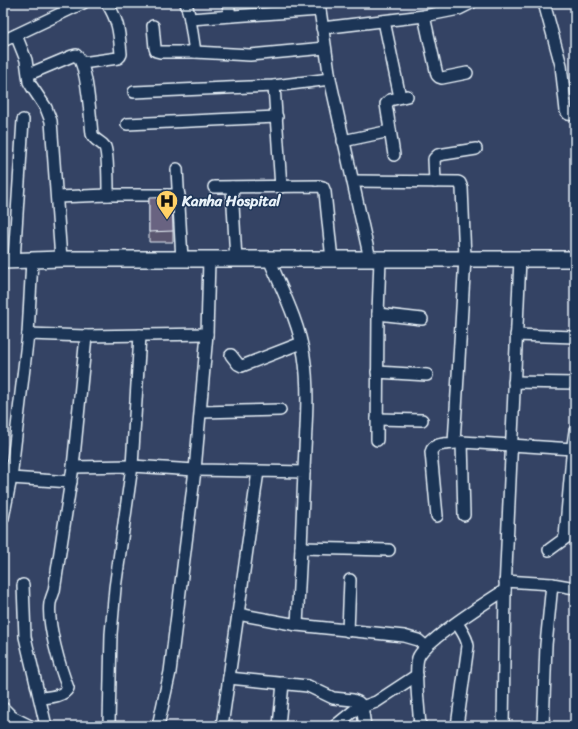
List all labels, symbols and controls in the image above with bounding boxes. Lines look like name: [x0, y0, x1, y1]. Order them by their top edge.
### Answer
hospital icon: Kanha Hospital: [154, 188, 180, 221]
place label: Kanha Hospital: [181, 188, 281, 214]

